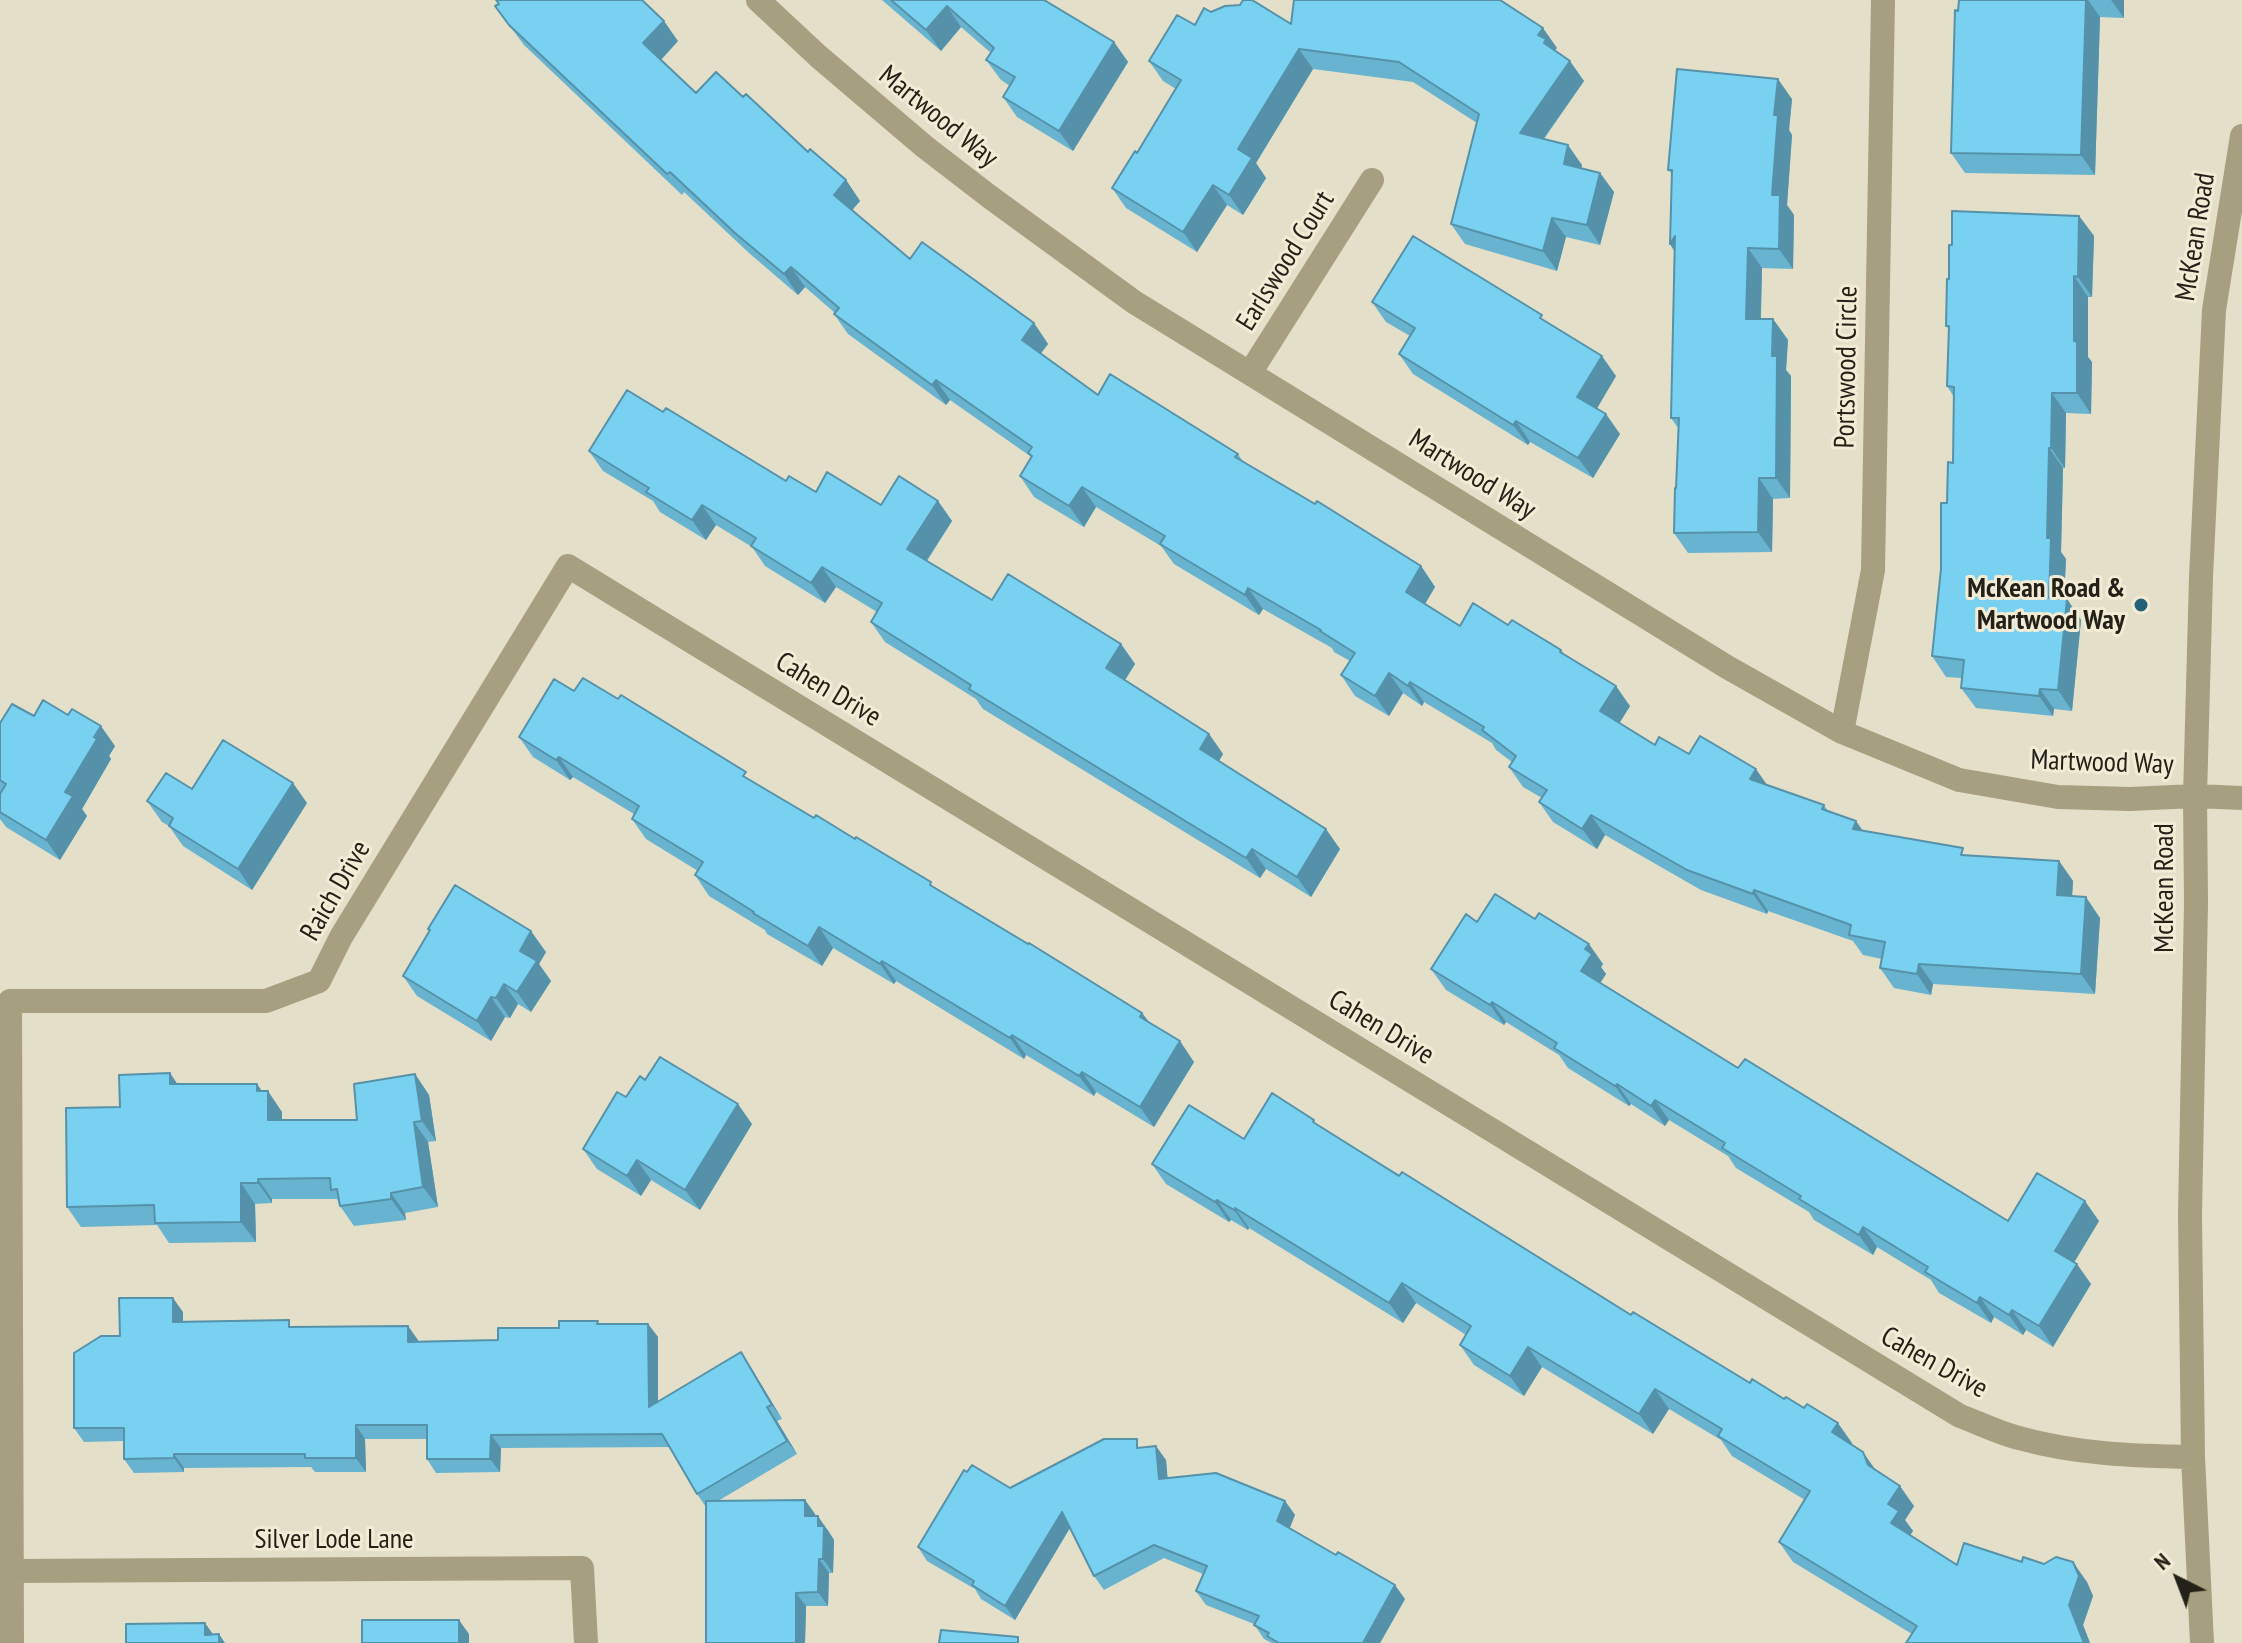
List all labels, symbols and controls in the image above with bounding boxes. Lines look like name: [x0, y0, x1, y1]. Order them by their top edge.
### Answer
street label: Martwood Way: [872, 59, 1004, 175]
street label: McKean Road: [2169, 171, 2223, 303]
street label: Earlswood Court: [1230, 185, 1342, 337]
street label: Portswood Circle: [1829, 285, 1865, 449]
street label: Martwood Way: [1402, 423, 1542, 527]
place label: McKean Road & Martwood Way: [1967, 572, 2125, 638]
marker: McKean Road & Martwood Way: [2132, 596, 2150, 614]
street label: Cahen Drive: [769, 646, 887, 734]
street label: Martwood Way: [2030, 744, 2174, 782]
street label: McKean Road: [2148, 823, 2182, 953]
street label: Raich Drive: [294, 835, 378, 947]
street label: Cahen Drive: [1322, 984, 1440, 1072]
street label: Cahen Drive: [1875, 1320, 1993, 1406]
street label: Silver Lode Lane: [254, 1523, 414, 1557]
north arrow: [2138, 1539, 2218, 1619]
text: N: [2148, 1547, 2176, 1576]

